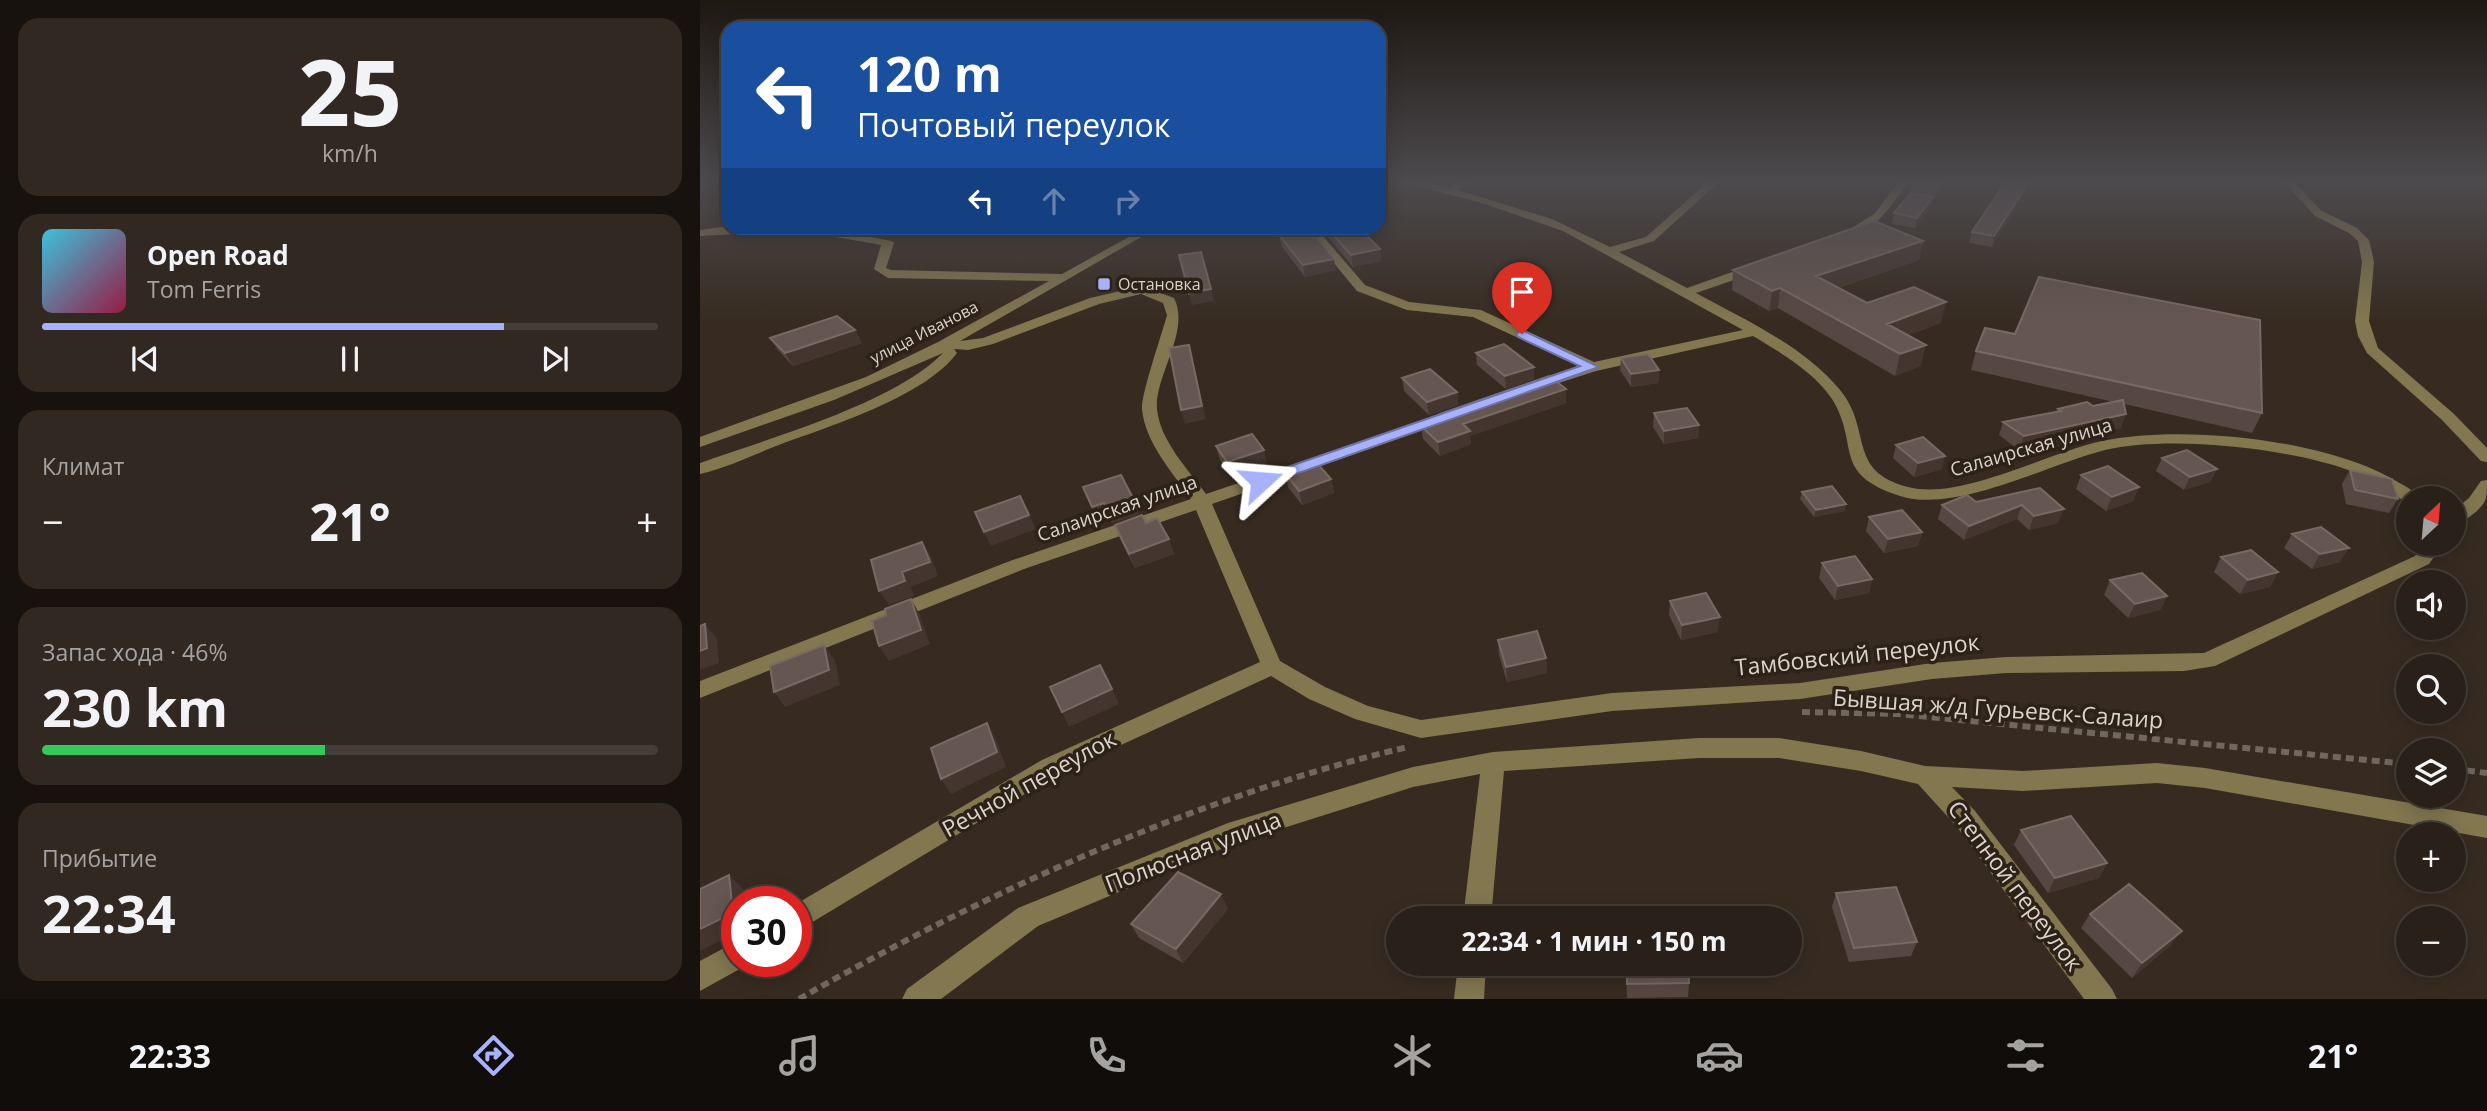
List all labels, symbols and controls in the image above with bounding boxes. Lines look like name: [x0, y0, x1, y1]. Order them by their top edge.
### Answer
text: 25: [298, 29, 402, 153]
text: 120 m: [857, 40, 1002, 106]
icon: left: [742, 49, 833, 140]
text: Почтовый переулок: [857, 103, 1170, 146]
text: km/h: [322, 137, 378, 169]
icon: left: [962, 182, 1000, 220]
icon: ahead: [1035, 182, 1073, 220]
icon: right: [1108, 182, 1146, 220]
text: Open Road: [147, 237, 289, 273]
pin: [1492, 262, 1552, 334]
text: Tom Ferris: [147, 273, 261, 305]
place label: Остановка: [1118, 273, 1201, 295]
icon: arrive: [1503, 273, 1541, 311]
marker: Остановка: [1096, 276, 1112, 292]
street label: улица Иванова: [866, 295, 982, 369]
icon: previous: [126, 340, 164, 378]
icon: pause: [331, 340, 369, 378]
icon: next: [536, 340, 574, 378]
street label: Салаирская улица: [1947, 411, 2115, 483]
position arrow: [1224, 444, 1298, 518]
text: Климат: [42, 450, 124, 482]
street label: Салаирская улица: [1034, 468, 1200, 548]
text: 21°: [309, 485, 391, 556]
north arrow: [2396, 486, 2466, 556]
map controls: [2396, 486, 2466, 976]
text: −: [42, 495, 64, 547]
text: +: [636, 495, 658, 547]
button: sound: [2396, 570, 2466, 640]
street label: Тамбовский переулок: [1733, 625, 1981, 683]
text: Запас хода · 46%: [42, 636, 227, 668]
button: search: [2396, 654, 2466, 724]
text: 230 km: [42, 671, 228, 742]
street label: Бывшая ж/д Гурьевск-Салаир: [1832, 681, 2164, 736]
street label: Речной переулок: [936, 722, 1121, 844]
button: layers: [2396, 738, 2466, 808]
street label: Степной переулок: [1941, 793, 2091, 977]
street label: Полюсная улица: [1100, 803, 1285, 899]
button: +: [2396, 822, 2466, 892]
text: Прибытие: [42, 842, 157, 874]
text: 22:34: [42, 877, 176, 948]
speed limit sign: 30: [721, 886, 812, 977]
button: −: [2396, 906, 2466, 976]
text: 22:34 · 1 мин · 150 m: [1461, 923, 1727, 959]
icon: directions: [469, 1031, 518, 1080]
icon: music: [775, 1031, 824, 1080]
icon: phone: [1082, 1031, 1131, 1080]
icon: climate: [1388, 1031, 1437, 1080]
icon: car: [1695, 1031, 1744, 1080]
icon: filters: [2001, 1031, 2050, 1080]
text: 22:33: [129, 1034, 211, 1077]
text: 21°: [2308, 1034, 2358, 1077]

